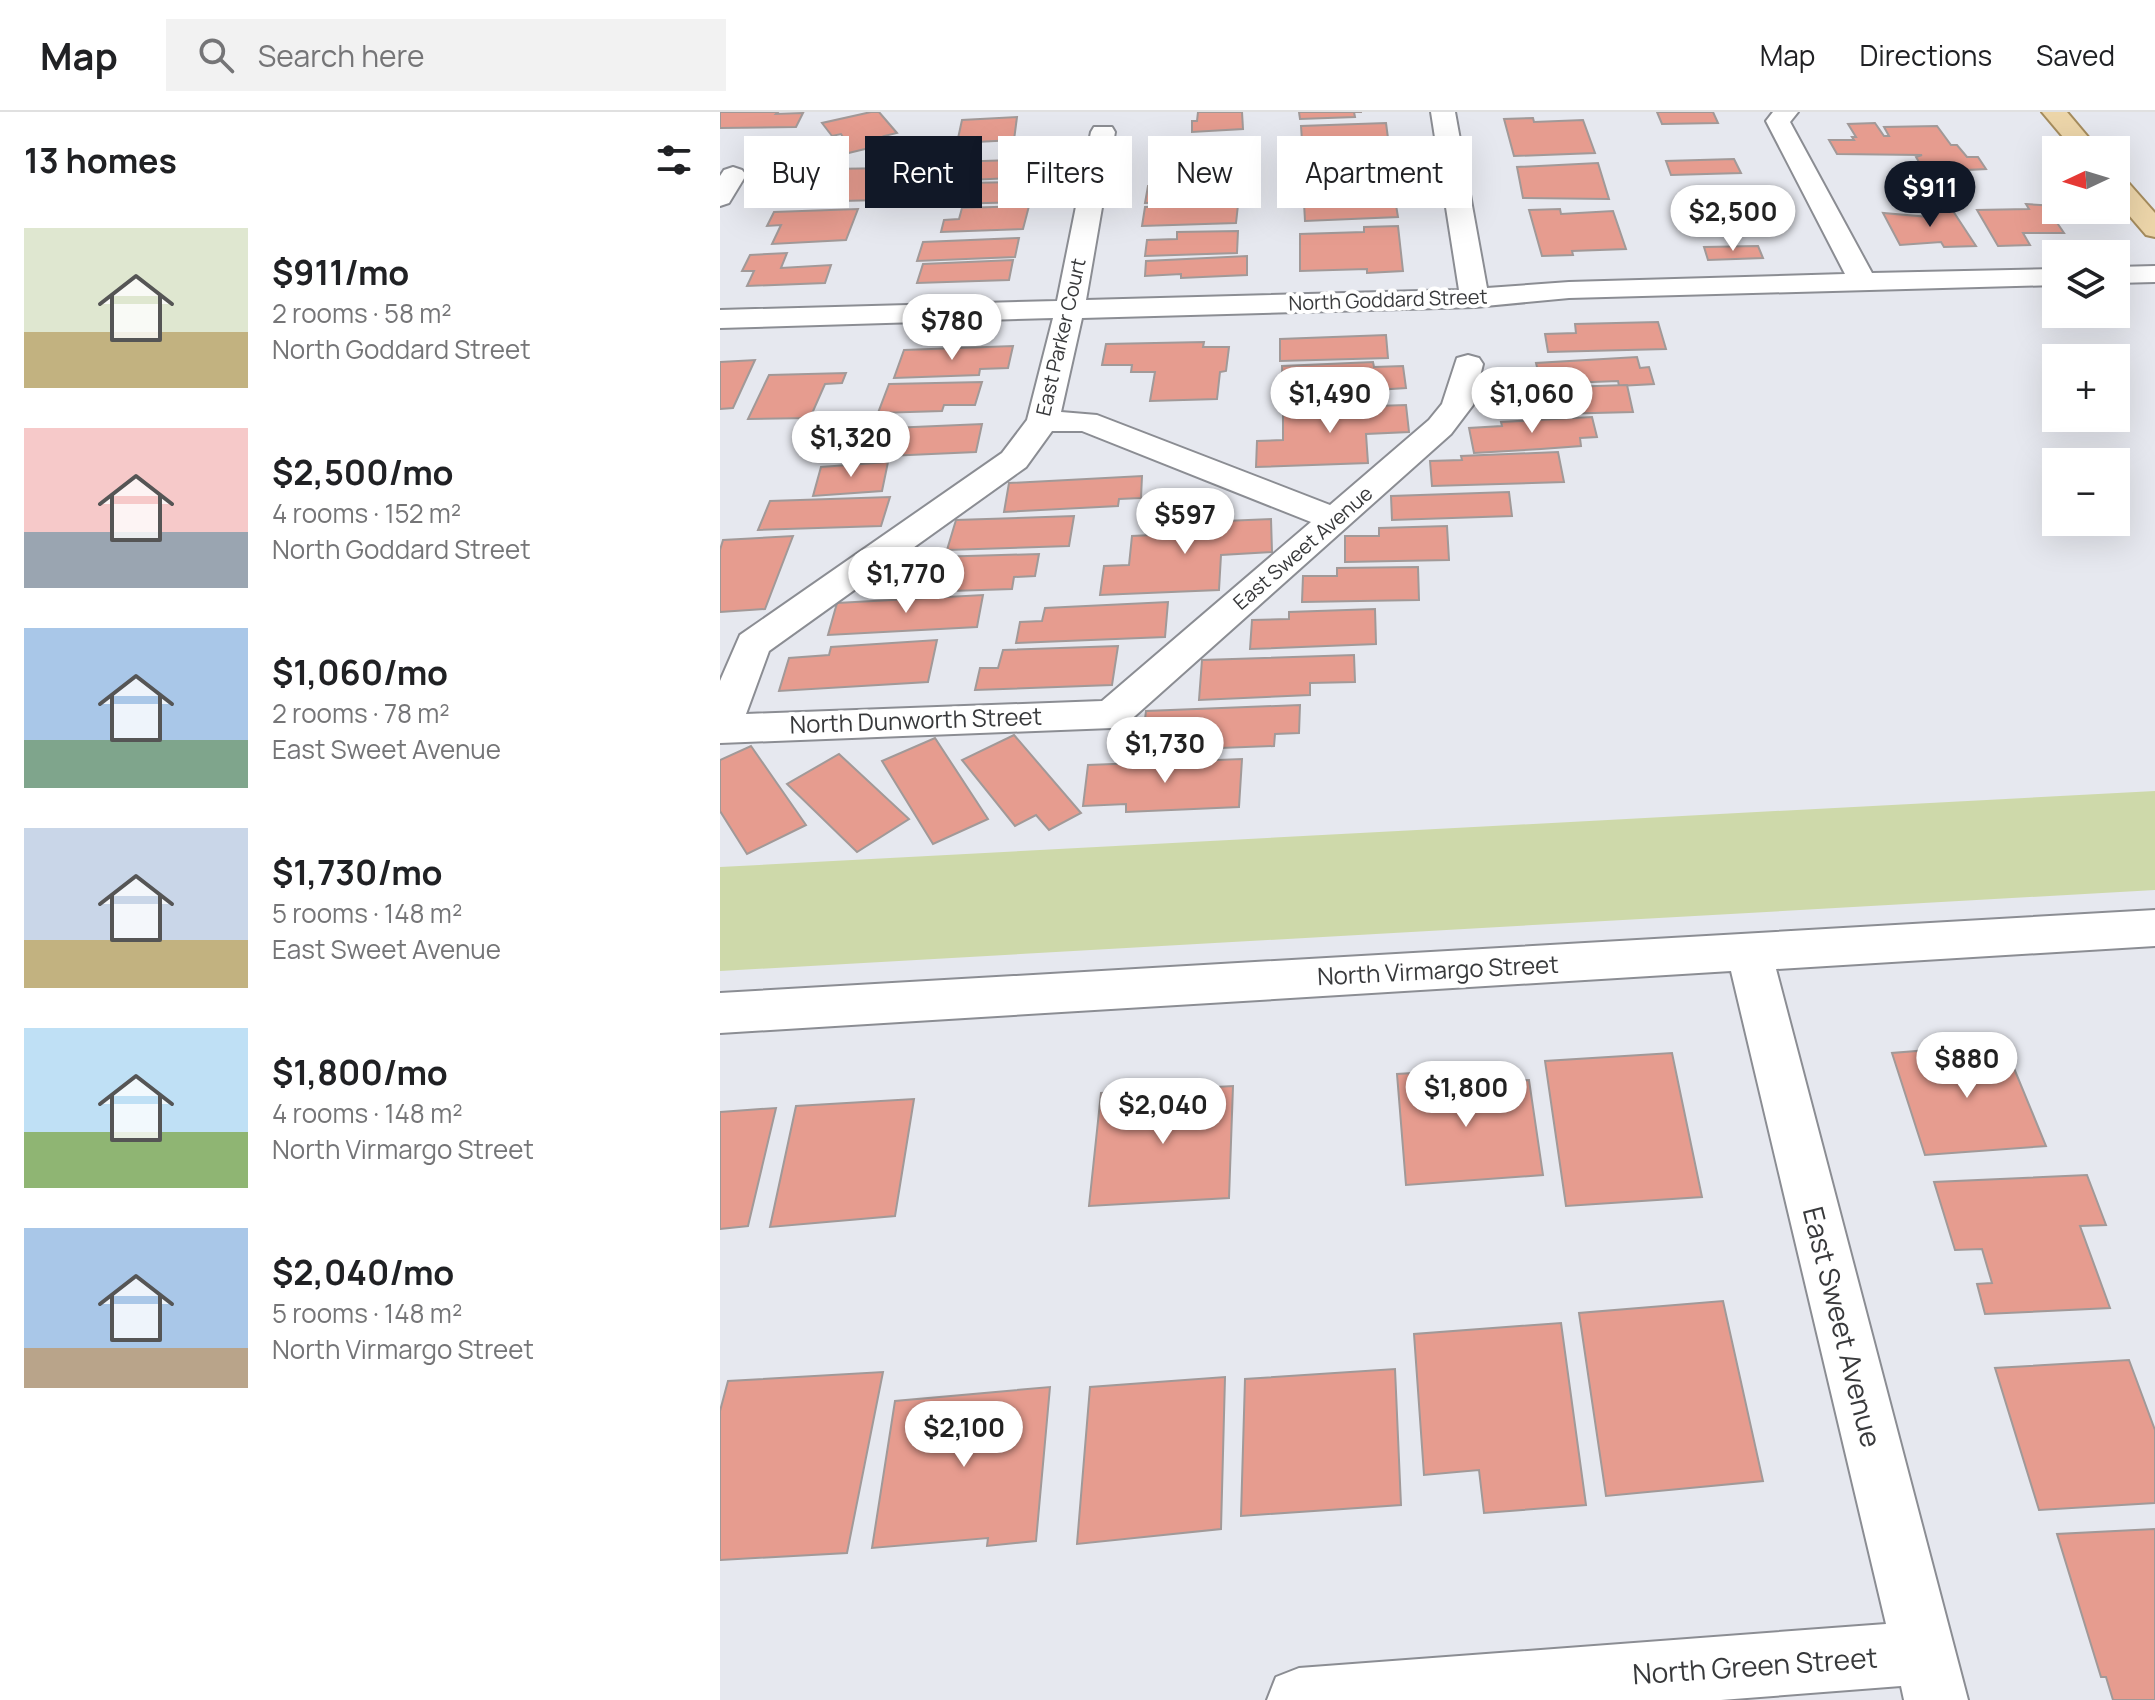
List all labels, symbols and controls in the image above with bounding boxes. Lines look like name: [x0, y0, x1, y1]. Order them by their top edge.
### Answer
search box: [166, 19, 726, 91]
text: Map: [40, 29, 118, 81]
icon: search: [194, 33, 238, 77]
text: Search here: [258, 35, 425, 76]
text: Map: [1760, 36, 1815, 74]
text: Directions: [1859, 36, 1992, 74]
text: Saved: [2036, 36, 2115, 74]
chip: Buy: [744, 136, 849, 208]
chip: Rent: [865, 136, 982, 208]
chip: Filters: [998, 136, 1132, 208]
chip: New: [1148, 136, 1261, 208]
chip: Apartment: [1277, 136, 1472, 208]
north arrow: [2042, 136, 2130, 224]
map controls: [2042, 136, 2130, 536]
text: 13 homes: [24, 137, 177, 183]
icon: filters: [652, 138, 696, 182]
pin: $911: [1883, 161, 1977, 229]
text: $911: [1902, 169, 1958, 205]
pin: $2,500: [1668, 185, 1798, 253]
text: $2,500: [1688, 193, 1778, 229]
button: layers: [2042, 240, 2130, 328]
text: $911/mo: [272, 249, 409, 295]
street label: East Parker Court: [1029, 255, 1092, 418]
icon: home: [88, 260, 184, 356]
street label: North Goddard Street: [1288, 283, 1488, 316]
pin: $780: [905, 294, 999, 362]
text: 2 rooms · 58 m²: [272, 295, 452, 331]
text: $780: [920, 302, 984, 338]
text: North Goddard Street: [272, 331, 531, 367]
button: +: [2042, 344, 2130, 432]
pin: $1,490: [1265, 367, 1395, 435]
pin: $1,060: [1467, 367, 1597, 435]
text: $1,490: [1288, 375, 1372, 411]
text: $1,060: [1490, 375, 1574, 411]
pin: $1,320: [786, 411, 916, 479]
text: $1,320: [810, 419, 892, 455]
button: −: [2042, 448, 2130, 536]
text: $2,500/mo: [272, 449, 454, 495]
icon: home: [88, 460, 184, 556]
street label: East Sweet Avenue: [1227, 480, 1378, 616]
pin: $597: [1138, 488, 1232, 556]
text: 4 rooms · 152 m²: [272, 495, 461, 531]
text: $597: [1154, 496, 1216, 532]
text: North Goddard Street: [272, 531, 531, 567]
pin: $1,770: [841, 547, 971, 615]
text: $1,770: [866, 555, 946, 591]
text: $1,060/mo: [272, 649, 448, 695]
icon: home: [88, 660, 184, 756]
text: 2 rooms · 78 m²: [272, 695, 450, 731]
street label: North Dunworth Street: [789, 699, 1043, 740]
pin: $1,730: [1100, 717, 1230, 785]
text: $1,730: [1125, 725, 1205, 761]
text: East Sweet Avenue: [272, 731, 501, 767]
text: $1,730/mo: [272, 849, 442, 895]
icon: home: [88, 860, 184, 956]
text: 5 rooms · 148 m²: [272, 895, 462, 931]
text: East Sweet Avenue: [272, 931, 501, 967]
street label: North Virmargo Street: [1316, 947, 1560, 992]
pin: $880: [1920, 1032, 2014, 1100]
text: $880: [1934, 1040, 2000, 1076]
text: $1,800/mo: [272, 1049, 448, 1095]
icon: home: [88, 1060, 184, 1156]
pin: $1,800: [1401, 1061, 1531, 1129]
text: $1,800: [1424, 1069, 1508, 1105]
pin: $2,040: [1098, 1078, 1228, 1146]
text: $2,040: [1118, 1086, 1208, 1122]
text: 4 rooms · 148 m²: [272, 1095, 463, 1131]
text: North Virmargo Street: [272, 1131, 534, 1167]
street label: East Sweet Avenue: [1795, 1203, 1891, 1451]
text: $2,040/mo: [272, 1249, 454, 1295]
icon: home: [88, 1260, 184, 1356]
text: 5 rooms · 148 m²: [272, 1295, 462, 1331]
text: North Virmargo Street: [272, 1331, 534, 1367]
pin: $2,100: [899, 1401, 1029, 1469]
text: $2,100: [923, 1409, 1005, 1445]
street label: North Green Street: [1631, 1637, 1879, 1693]

